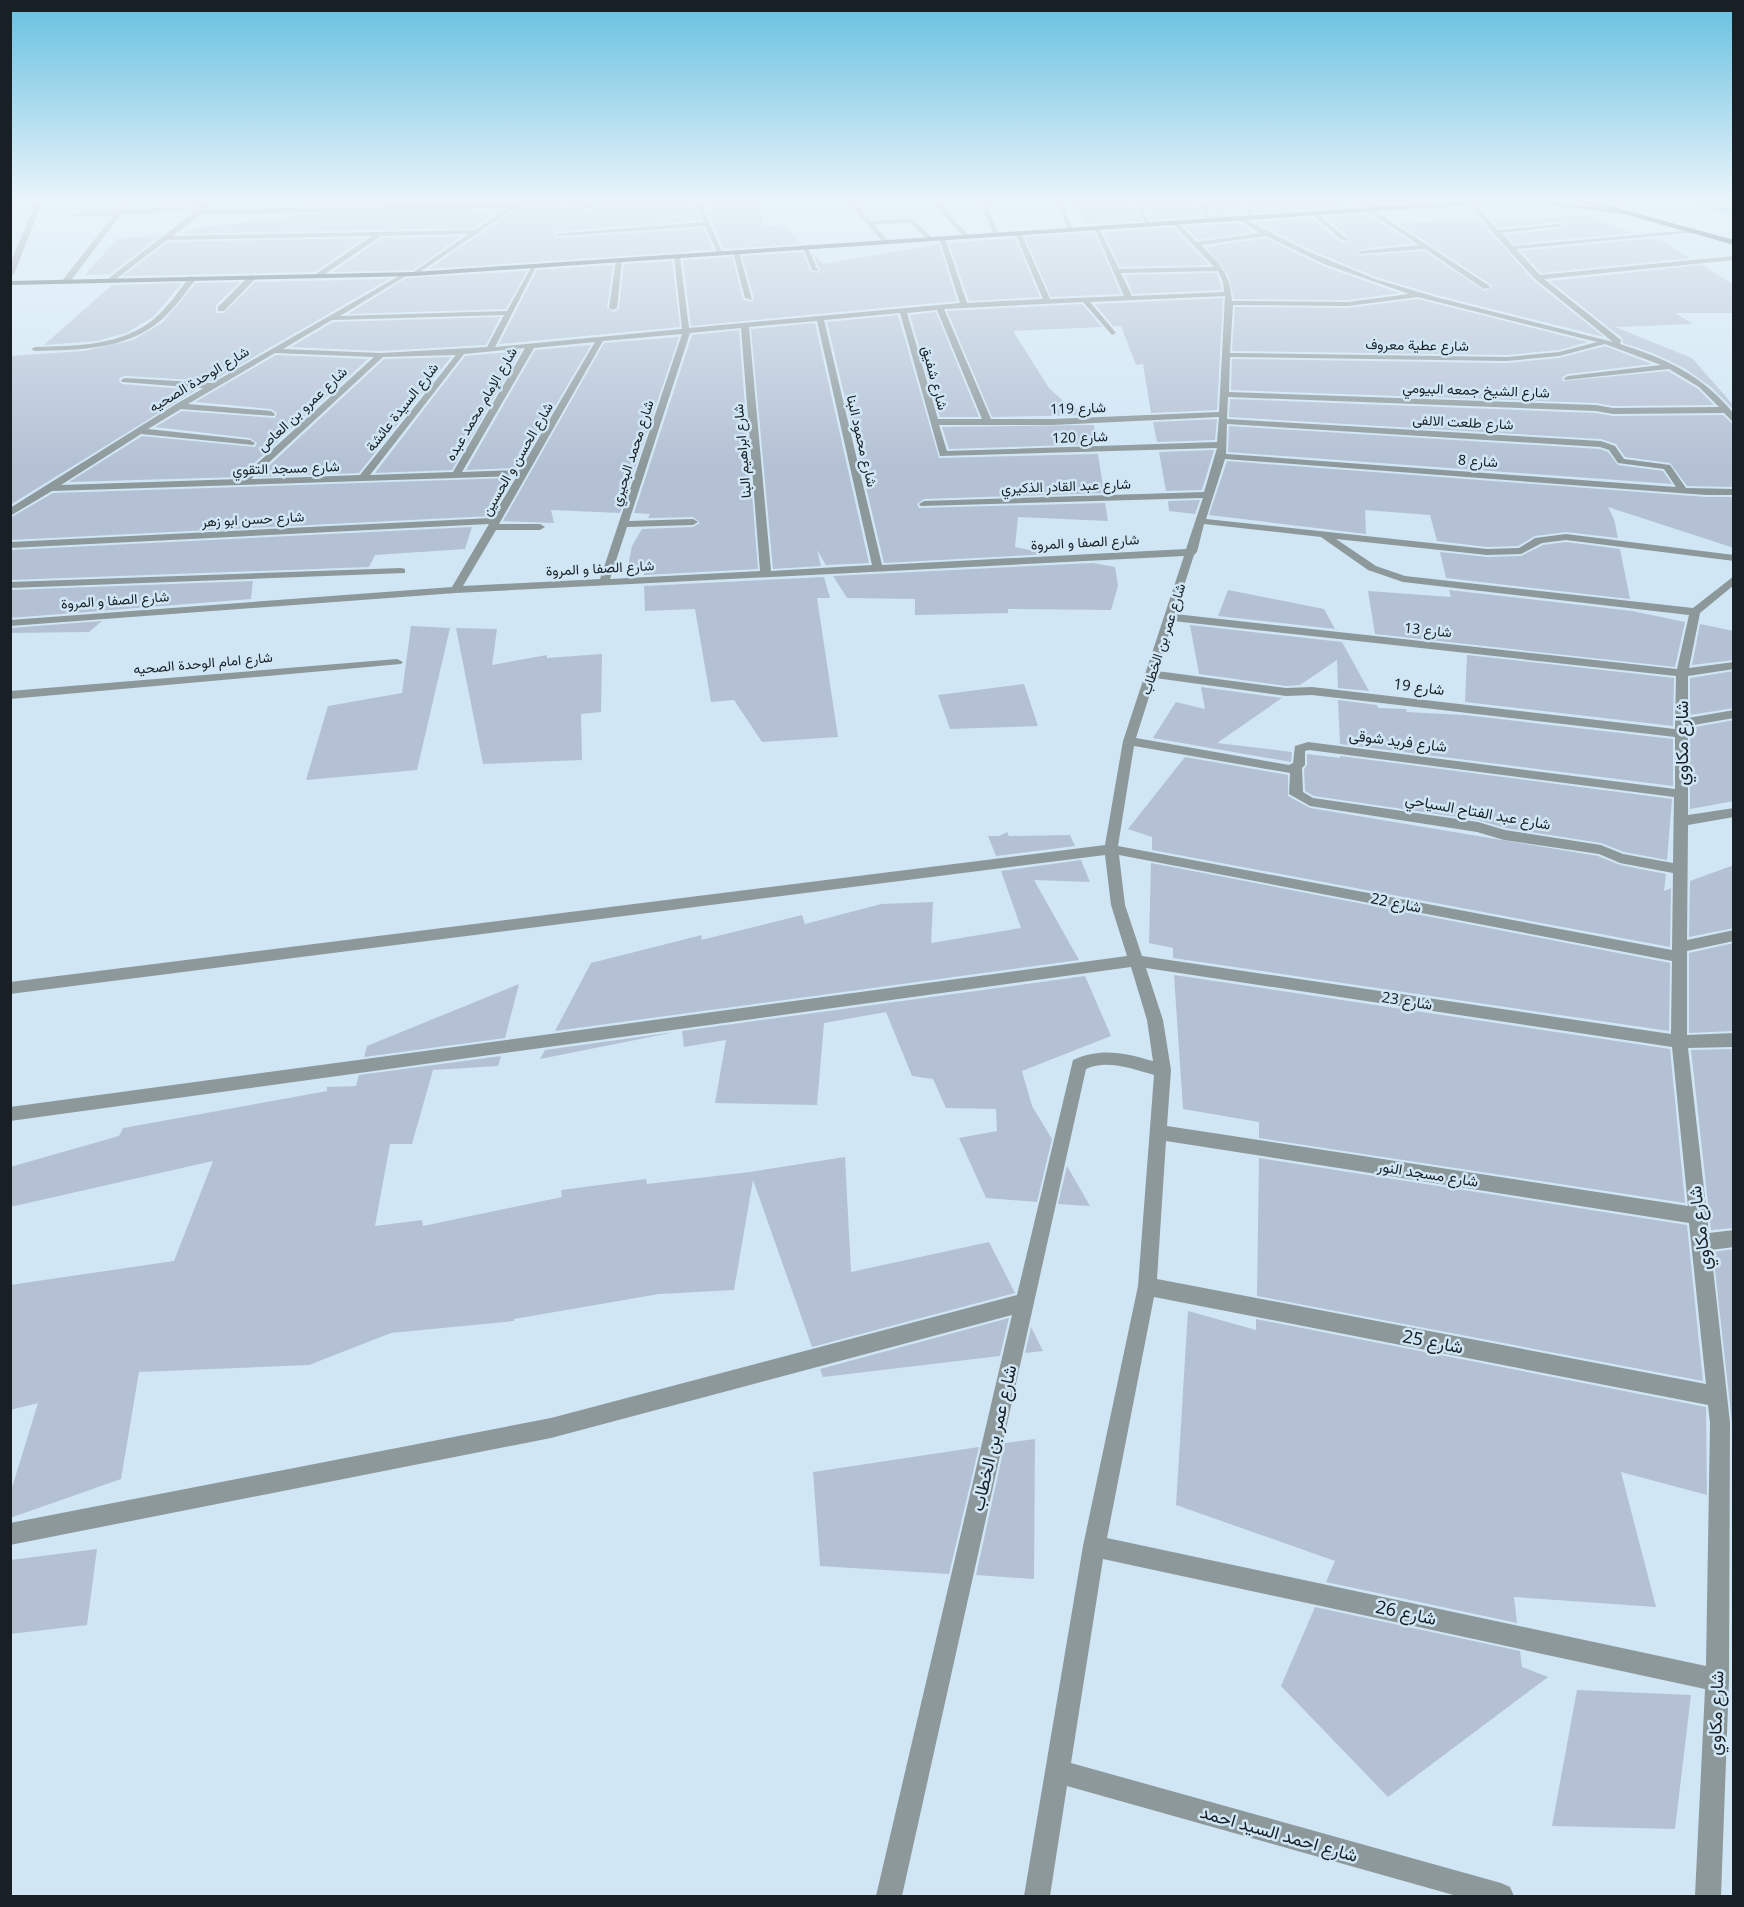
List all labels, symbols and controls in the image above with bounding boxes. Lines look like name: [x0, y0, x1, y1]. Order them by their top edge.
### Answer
street label: شارع عطية معروف: [1365, 334, 1469, 357]
street label: شارع الوحدة الصحيه: [145, 341, 253, 418]
street label: شارع الإمام محمد عبده: [440, 343, 523, 465]
street label: شارع شفيق: [916, 344, 953, 413]
street label: شارع السيدة عائشة: [361, 358, 444, 456]
street label: شارع عمرو بن العاص: [253, 362, 352, 457]
street label: شارع الشيخ جمعه البيومي: [1402, 377, 1550, 405]
street label: شارع محمود البنا: [841, 393, 882, 489]
street label: شارع محمد البحيري: [605, 397, 660, 509]
street label: شارع 119: [1050, 397, 1106, 420]
street label: شارع الحسن و الحسين: [476, 398, 559, 520]
street label: شارع ابراهيم البنا: [728, 403, 757, 499]
street label: شارع طلعت الالفى: [1412, 409, 1514, 436]
street label: شارع 120: [1052, 426, 1108, 449]
street label: شارع 8: [1457, 450, 1499, 473]
street label: شارع مسجد التقوي: [232, 456, 340, 482]
street label: شارع عبد القادر الذكيري: [1001, 474, 1131, 500]
street label: شارع حسن ابو زهر: [200, 506, 305, 533]
street label: شارع الصفا و المروة: [1030, 529, 1140, 556]
street label: شارع الصفا و المروة: [545, 555, 655, 582]
street label: شارع عمر بن الخطاب: [1136, 581, 1191, 698]
street label: شارع الصفا و المروة: [60, 586, 170, 615]
street label: شارع 13: [1403, 618, 1453, 643]
street label: شارع امام الوحدة الصحيه: [132, 647, 274, 680]
street label: شارع 19: [1392, 673, 1446, 701]
street label: شارع مكاوي: [1669, 700, 1697, 786]
street label: شارع فريد شوقى: [1348, 724, 1448, 758]
street label: شارع عبد الفتاح السياحي: [1403, 788, 1553, 838]
street label: شارع 22: [1369, 887, 1423, 919]
street label: شارع 23: [1380, 986, 1434, 1016]
street label: شارع مسجد النور: [1375, 1155, 1480, 1193]
street label: شارع مكاوي: [1682, 1184, 1720, 1272]
street label: شارع 25: [1401, 1323, 1466, 1360]
street label: شارع عمر بن الخطاب: [965, 1362, 1022, 1513]
street label: شارع 26: [1373, 1594, 1439, 1631]
street label: شارع مكاوي: [1702, 1670, 1732, 1756]
street label: شارع احمد السيد احمد: [1197, 1799, 1361, 1868]

